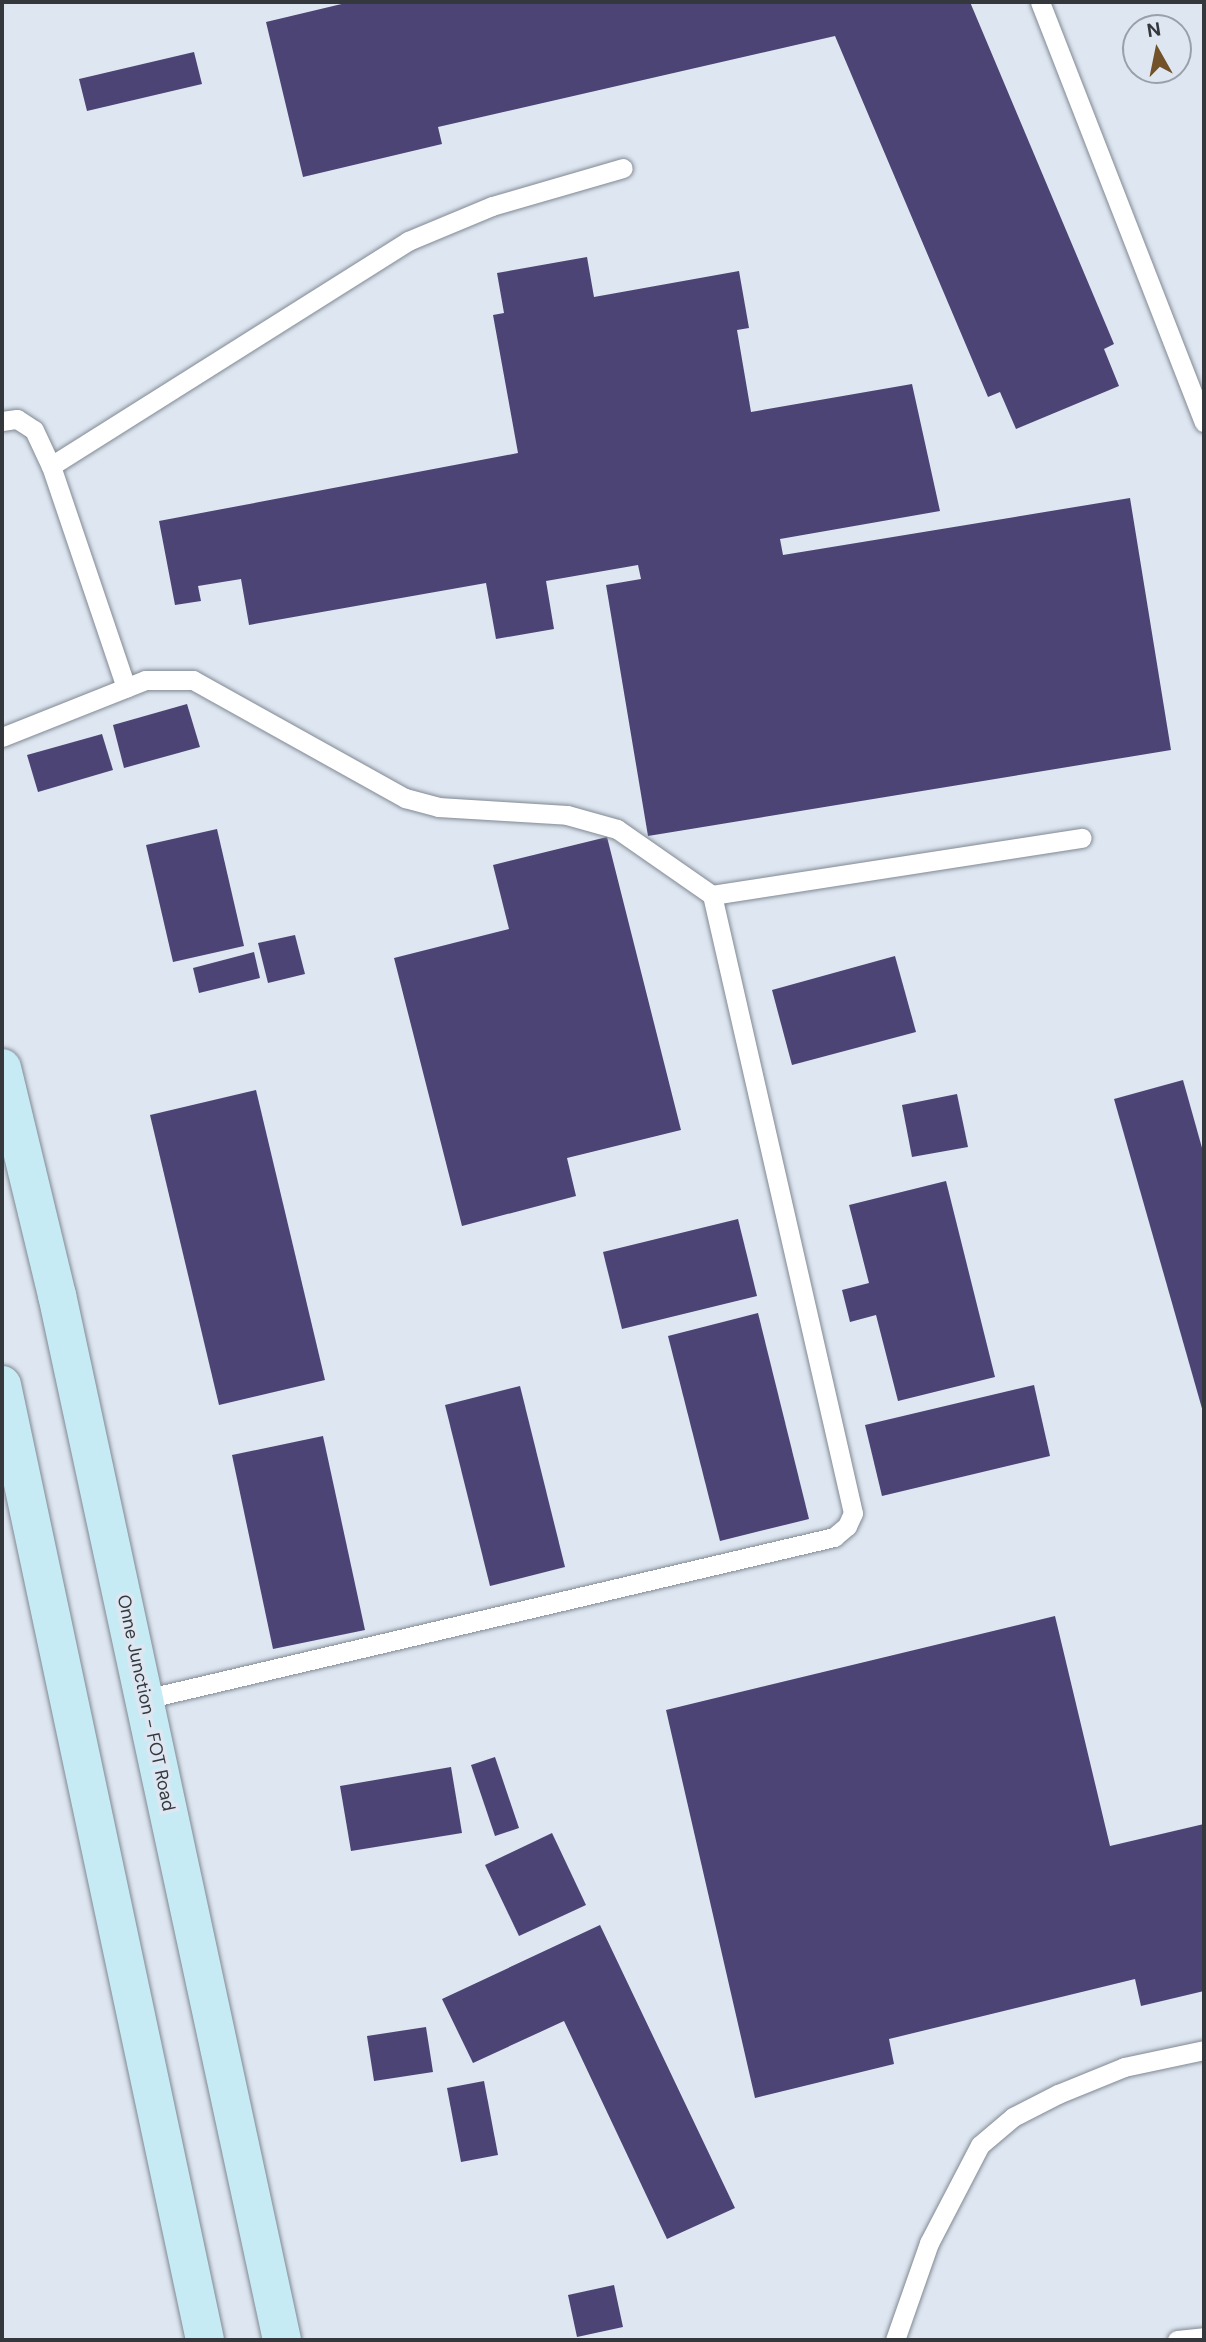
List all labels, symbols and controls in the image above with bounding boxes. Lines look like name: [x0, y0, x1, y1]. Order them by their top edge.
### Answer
north arrow: [1122, 14, 1192, 84]
text: N: [1145, 16, 1163, 43]
street label: Onne Junction - FOT Road: [112, 1593, 180, 1813]

